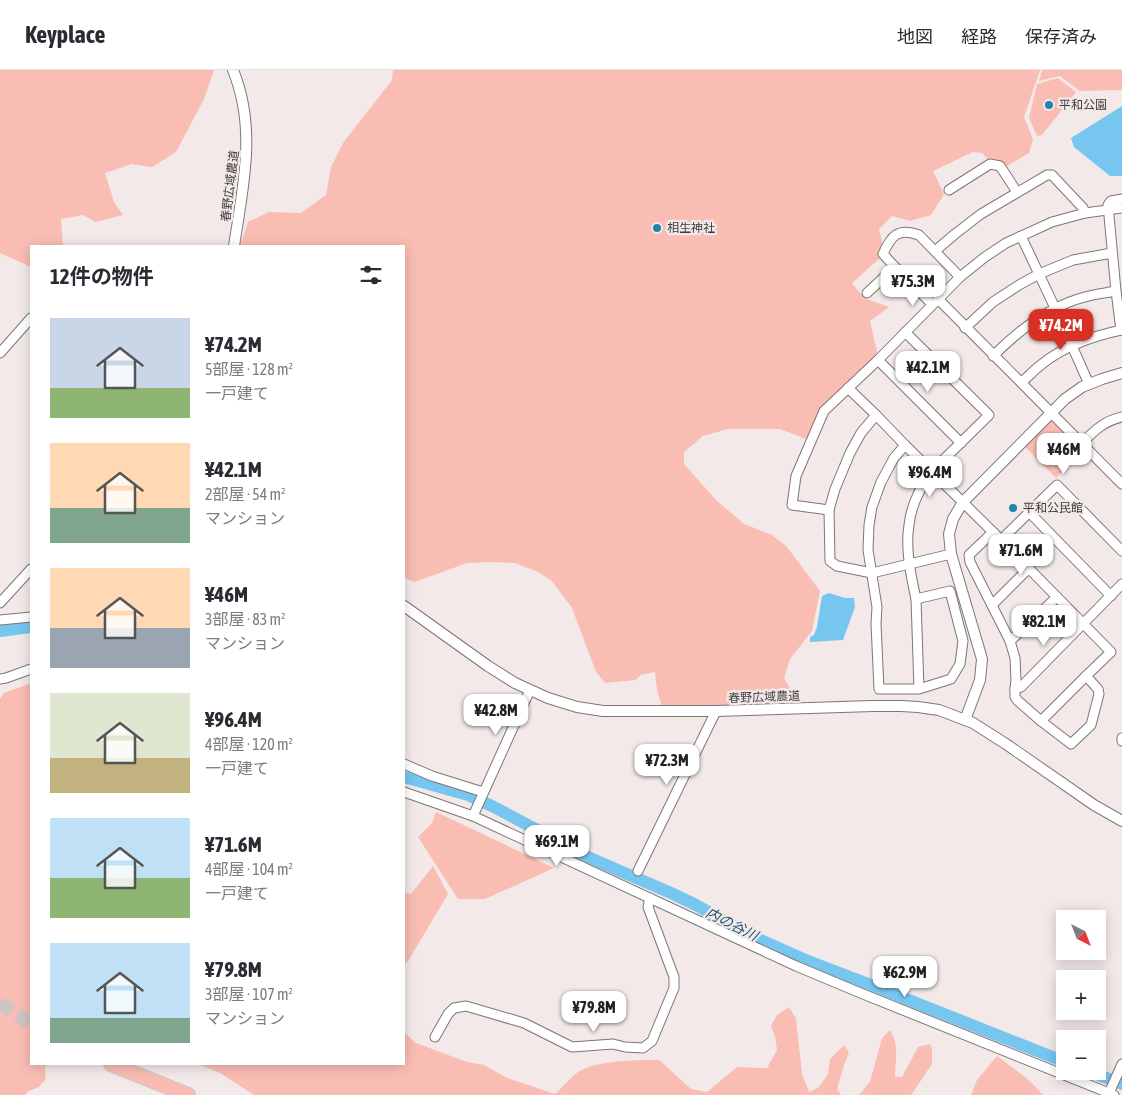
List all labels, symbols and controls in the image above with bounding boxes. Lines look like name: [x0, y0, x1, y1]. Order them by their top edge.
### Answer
text: Keyplace: [25, 21, 106, 48]
text: 地図: [897, 26, 933, 47]
text: 経路: [961, 26, 997, 47]
text: 保存済み: [1025, 26, 1097, 47]
place label: 平和公園: [1059, 98, 1107, 112]
marker: 平和公園: [1043, 99, 1055, 111]
street label: 春野広域農道: [219, 149, 241, 223]
place label: 相生神社: [667, 221, 715, 235]
marker: 相生神社: [651, 222, 663, 234]
icon: filters: [357, 261, 385, 289]
text: 12件の物件: [50, 264, 154, 288]
pin: ¥75.3M: [872, 264, 954, 307]
text: ¥75.3M: [891, 272, 935, 290]
pin: ¥74.2M: [1020, 308, 1102, 351]
text: ¥74.2M: [1039, 316, 1083, 334]
text: ¥74.2M: [205, 332, 262, 356]
icon: home: [90, 338, 150, 398]
pin: ¥42.1M: [887, 350, 969, 393]
text: ¥42.1M: [906, 358, 950, 376]
text: 5部屋 · 128 m²: [205, 360, 293, 378]
text: 一戸建て: [205, 384, 269, 402]
pin: ¥46M: [1034, 432, 1094, 475]
text: ¥46M: [1048, 440, 1080, 458]
pin: ¥96.4M: [889, 456, 971, 498]
text: ¥42.1M: [205, 457, 262, 481]
icon: home: [90, 463, 150, 523]
text: ¥96.4M: [908, 463, 952, 481]
text: 2部屋 · 54 m²: [205, 485, 286, 503]
place label: 平和公民館: [1023, 501, 1083, 515]
marker: 平和公民館: [1007, 502, 1019, 514]
text: マンション: [205, 509, 285, 527]
pin: ¥71.6M: [980, 534, 1062, 576]
text: ¥71.6M: [999, 541, 1043, 559]
text: ¥46M: [205, 582, 248, 606]
icon: home: [90, 588, 150, 648]
pin: ¥82.1M: [1003, 604, 1085, 647]
text: 3部屋 · 83 m²: [205, 610, 286, 628]
text: ¥82.1M: [1022, 612, 1066, 630]
text: マンション: [205, 634, 285, 652]
street label: 春野広域農道: [728, 689, 800, 705]
pin: ¥42.8M: [455, 694, 537, 736]
text: ¥42.8M: [474, 701, 518, 719]
text: ¥96.4M: [205, 707, 262, 731]
icon: home: [90, 713, 150, 773]
text: 4部屋 · 120 m²: [205, 735, 293, 753]
pin: ¥72.3M: [626, 744, 708, 786]
text: ¥72.3M: [645, 751, 689, 769]
text: 一戸建て: [205, 759, 269, 777]
pin: ¥69.1M: [516, 824, 598, 867]
text: ¥71.6M: [205, 832, 262, 856]
text: ¥69.1M: [535, 832, 579, 850]
icon: home: [90, 838, 150, 898]
text: 4部屋 · 104 m²: [205, 860, 293, 878]
text: 一戸建て: [205, 884, 269, 902]
water label: 内の谷川: [703, 904, 762, 945]
north arrow: [1056, 910, 1106, 960]
map controls: [1056, 910, 1106, 1080]
pin: ¥62.9M: [864, 956, 946, 998]
text: ¥79.8M: [205, 957, 262, 981]
icon: home: [90, 963, 150, 1023]
text: ¥62.9M: [883, 963, 927, 981]
button: +: [1056, 970, 1106, 1020]
text: 3部屋 · 107 m²: [205, 985, 293, 1003]
pin: ¥79.8M: [553, 990, 635, 1033]
text: ¥79.8M: [572, 998, 616, 1016]
text: マンション: [205, 1009, 285, 1027]
button: −: [1056, 1030, 1106, 1080]

